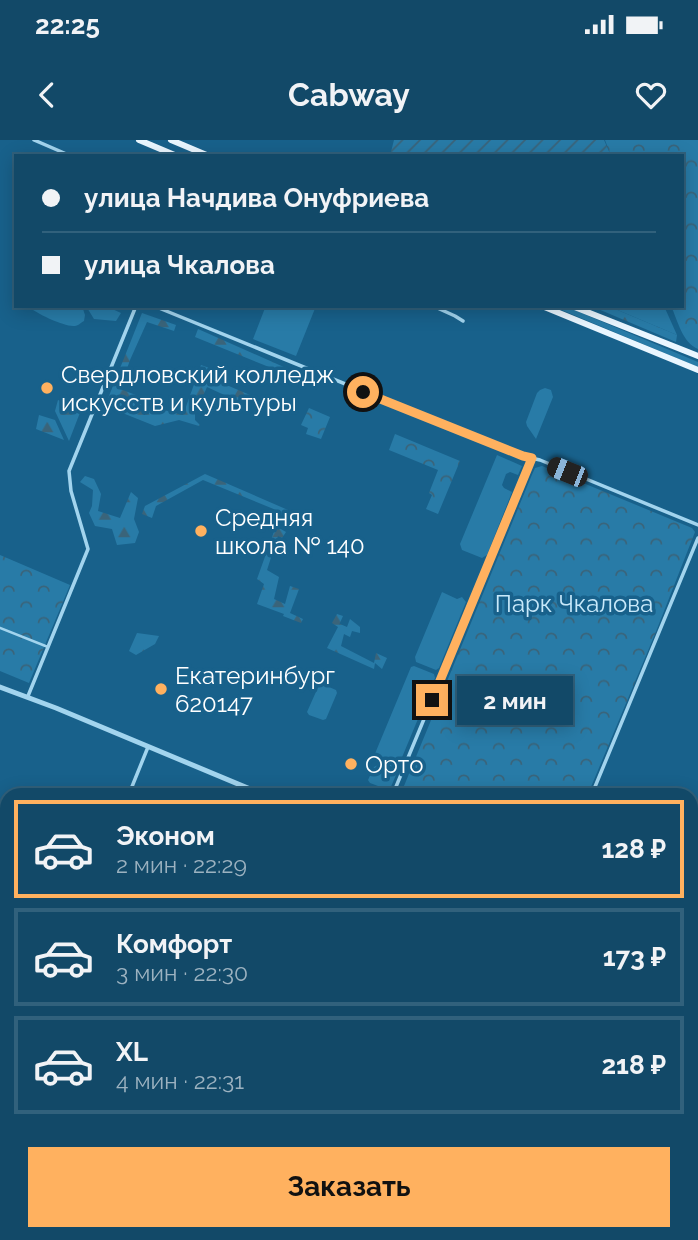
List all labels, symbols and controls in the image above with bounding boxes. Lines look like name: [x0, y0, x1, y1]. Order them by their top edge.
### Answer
text: 22:25: [35, 10, 100, 40]
icon: back: [28, 76, 66, 114]
text: Cabway: [288, 76, 410, 113]
icon: heart: [632, 76, 670, 114]
text: улица Начдива Онуфриева: [84, 183, 429, 213]
text: улица Чкалова: [84, 250, 275, 280]
place label: Свердловский колледж искусств и культуры: [61, 360, 335, 417]
route start: [347, 376, 379, 408]
marker: Свердловский колледж искусств и культуры: [39, 380, 55, 396]
car: [544, 454, 591, 490]
place label: Средняя школа № 140: [215, 503, 365, 560]
marker: Средняя школа № 140: [193, 523, 209, 539]
park label: Парк Чкалова: [495, 589, 653, 618]
place label: Екатеринбург 620147: [175, 661, 335, 718]
callout: 2 мин: [457, 676, 572, 724]
marker: Екатеринбург 620147: [153, 681, 169, 697]
route end: [416, 684, 448, 716]
text: 2 мин: [483, 687, 547, 714]
place label: Орто: [365, 750, 423, 779]
marker: Орто: [343, 756, 359, 772]
icon: car: [32, 818, 95, 881]
text: Эконом: [116, 821, 215, 851]
text: 128 ₽: [601, 834, 666, 864]
text: 2 мин · 22:29: [116, 851, 247, 878]
icon: car: [32, 926, 95, 989]
text: Комфорт: [116, 929, 232, 959]
text: 173 ₽: [603, 942, 666, 972]
text: 3 мин · 22:30: [116, 959, 248, 986]
icon: car: [32, 1034, 95, 1097]
text: XL: [116, 1037, 148, 1067]
text: 218 ₽: [601, 1050, 666, 1080]
text: 4 мин · 22:31: [116, 1067, 244, 1094]
button: Заказать: [28, 1147, 670, 1227]

